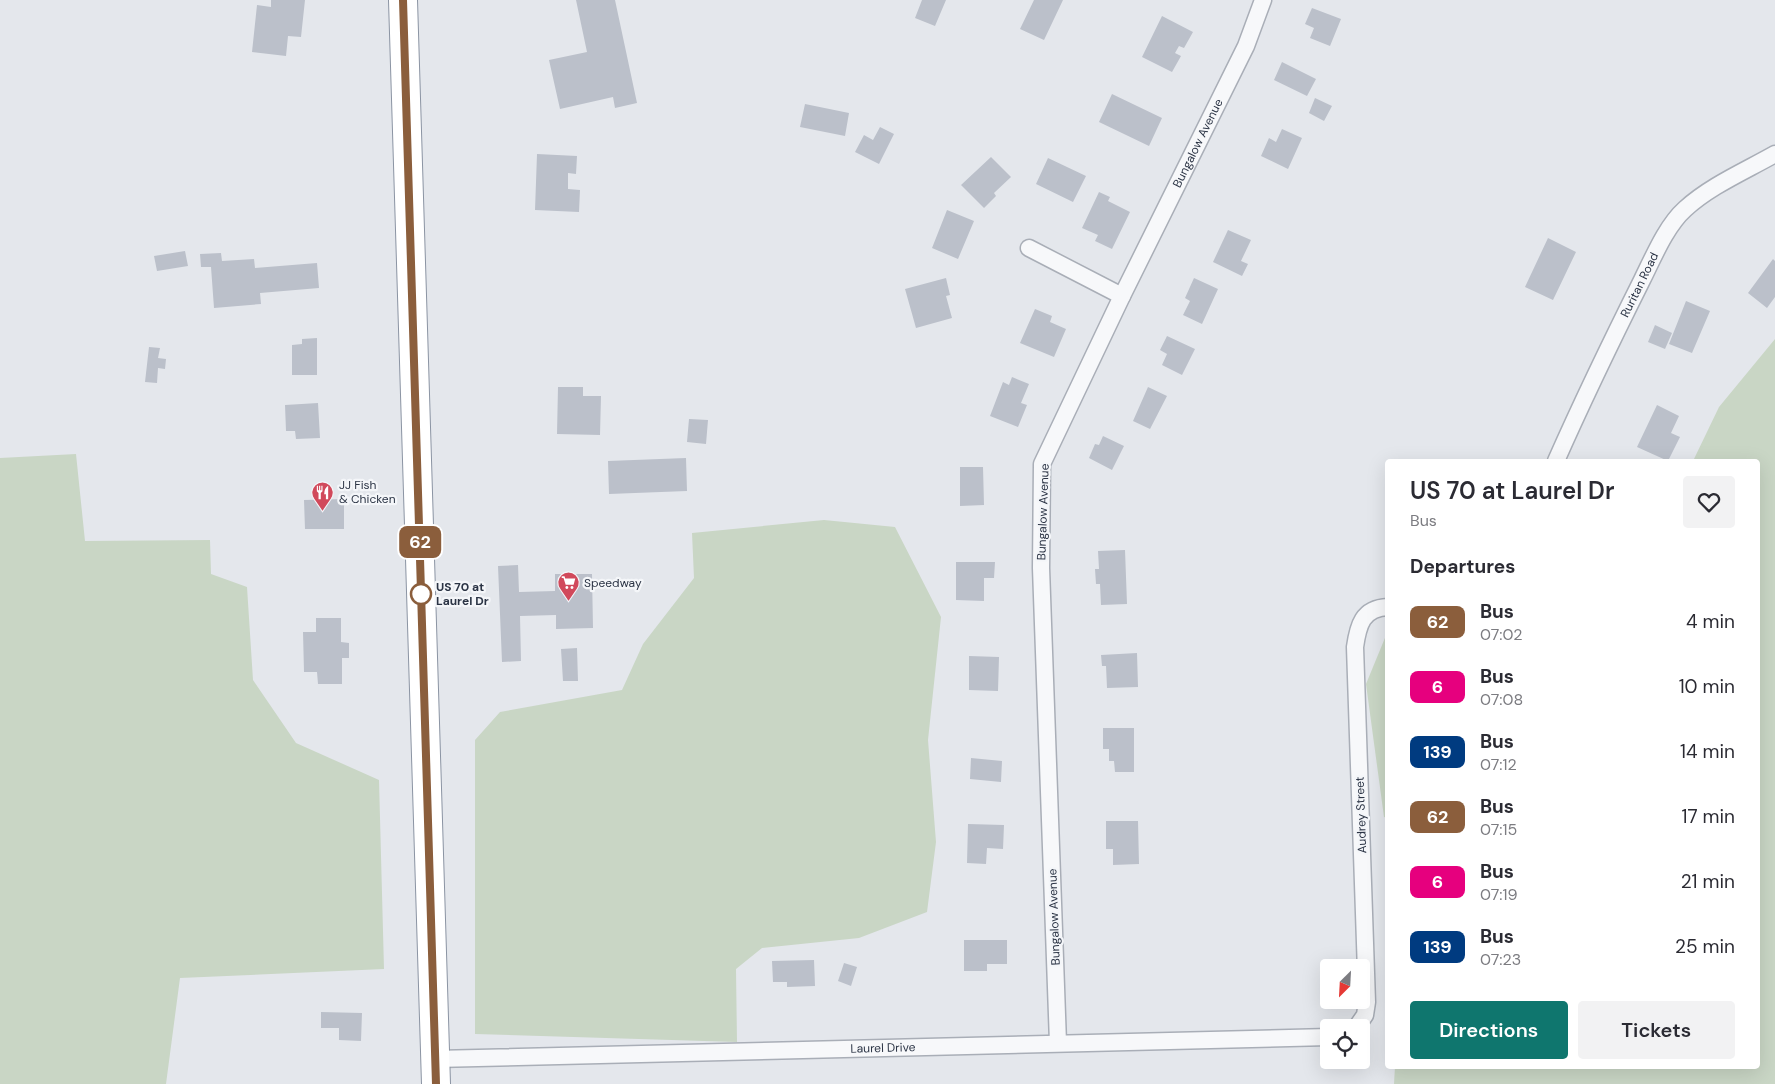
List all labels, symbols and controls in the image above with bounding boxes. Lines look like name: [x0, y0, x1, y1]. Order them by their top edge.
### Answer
street label: Bungalow Avenue: [1169, 96, 1227, 190]
street label: Ruritan Road: [1617, 250, 1662, 320]
street label: Bungalow Avenue: [1033, 463, 1053, 561]
text: US 70 at Laurel Dr: [1410, 475, 1614, 506]
button: heart: [1683, 476, 1735, 528]
place label: JJ Fish & Chicken: [339, 477, 396, 507]
restaurant icon: JJ Fish & Chicken: [311, 480, 335, 511]
text: Bus: [1410, 510, 1437, 531]
line badge: 62: [398, 526, 442, 558]
text: 62: [409, 530, 431, 554]
text: Departures: [1410, 554, 1515, 579]
supermarket icon: Speedway: [556, 571, 580, 602]
place label: Speedway: [584, 575, 642, 591]
place label: US 70 at Laurel Dr: [436, 579, 489, 609]
marker: US 70 at Laurel Dr: [410, 583, 432, 605]
text: Bus: [1480, 599, 1514, 624]
text: 4 min: [1686, 609, 1735, 634]
text: 62: [1427, 610, 1448, 634]
text: 07:02: [1480, 624, 1523, 645]
text: Bus: [1480, 664, 1514, 689]
text: 10 min: [1679, 674, 1735, 699]
text: 6: [1432, 675, 1443, 699]
text: 07:08: [1480, 689, 1523, 710]
text: Bus: [1480, 729, 1514, 754]
text: 14 min: [1680, 739, 1735, 764]
text: 139: [1423, 740, 1452, 764]
text: 07:12: [1480, 754, 1517, 775]
street label: Audrey Street: [1352, 776, 1370, 854]
text: Bus: [1480, 794, 1514, 819]
text: 17 min: [1681, 804, 1735, 829]
text: 62: [1427, 805, 1448, 829]
text: 07:15: [1480, 819, 1517, 840]
text: Bus: [1480, 859, 1514, 884]
street label: Bungalow Avenue: [1044, 868, 1064, 966]
text: 21 min: [1681, 869, 1735, 894]
text: 6: [1432, 870, 1443, 894]
text: 07:19: [1480, 884, 1518, 905]
text: Bus: [1480, 924, 1514, 949]
text: 25 min: [1675, 934, 1735, 959]
text: 139: [1423, 935, 1452, 959]
text: 07:23: [1480, 949, 1521, 970]
north arrow: [1320, 959, 1370, 1009]
map controls: [1320, 959, 1370, 1069]
button: Directions: [1410, 1001, 1568, 1059]
button: Tickets: [1578, 1001, 1735, 1059]
button: locate: [1320, 1019, 1370, 1069]
street label: Laurel Drive: [850, 1039, 916, 1057]

